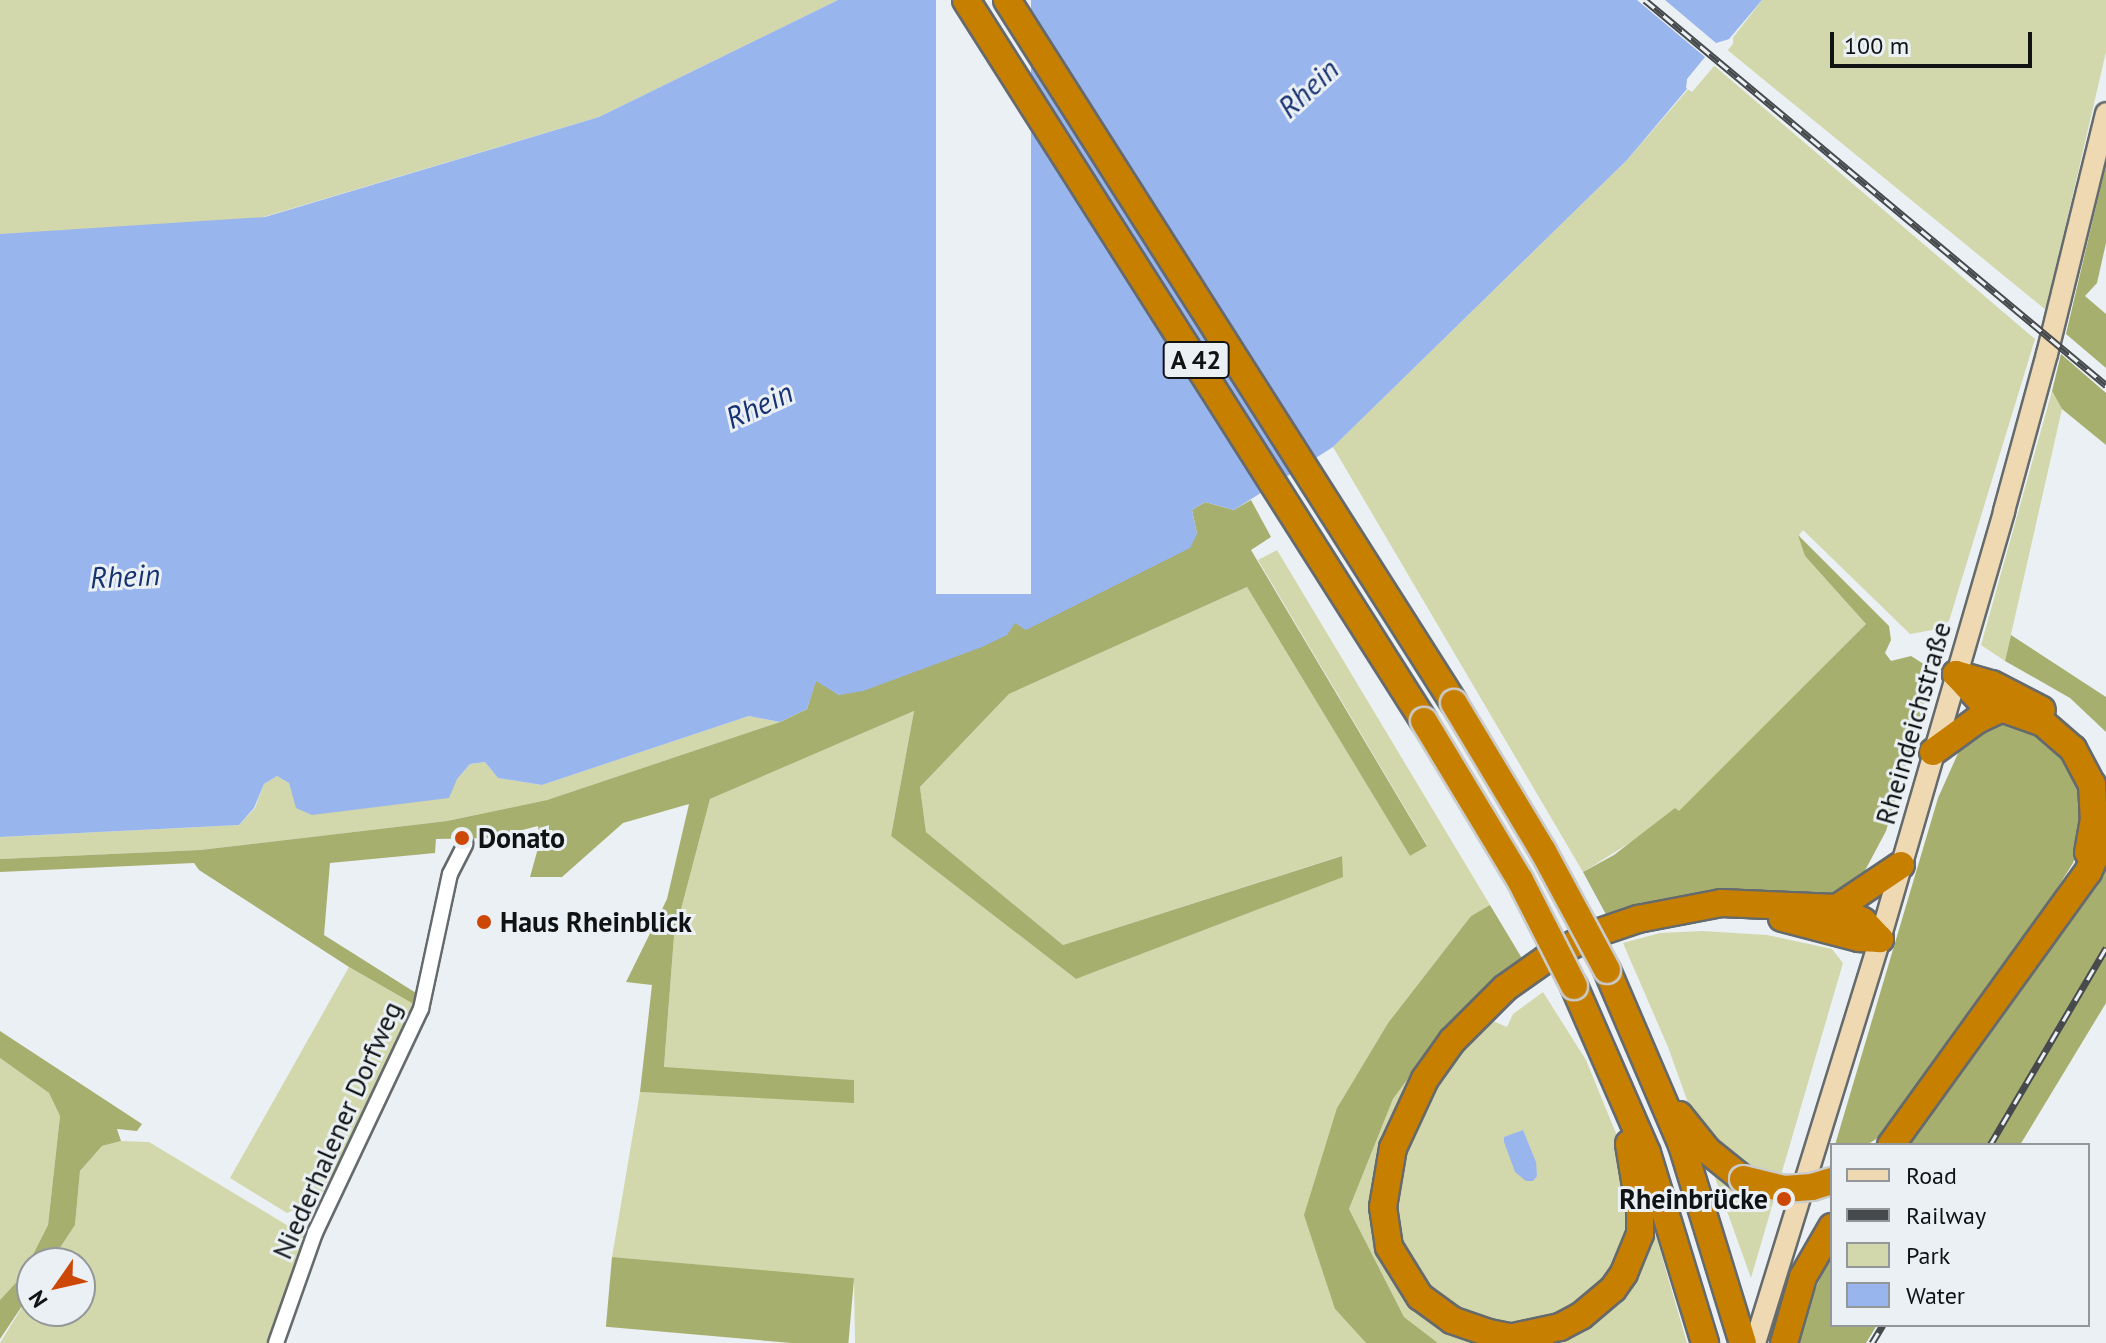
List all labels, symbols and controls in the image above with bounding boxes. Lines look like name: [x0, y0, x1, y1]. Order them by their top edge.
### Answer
scale bar: [1834, 16, 2036, 66]
text: 100 m: [1844, 30, 1909, 61]
water label: Rhein: [1270, 51, 1346, 125]
road number: A 42: [1162, 338, 1230, 382]
water label: Rhein: [720, 374, 798, 436]
water label: Rhein: [89, 556, 161, 596]
street label: Rheindeichstraße: [1868, 618, 1958, 828]
place label: Donato: [478, 821, 565, 855]
marker: Donato: [453, 829, 471, 847]
place label: Haus Rheinblick: [500, 905, 692, 939]
marker: Haus Rheinblick: [475, 913, 493, 931]
street label: Niederhalener Dorfweg: [265, 996, 409, 1264]
legend: [1830, 1143, 2090, 1327]
text: Road: [1906, 1160, 1957, 1191]
place label: Rheinbrücke: [1619, 1182, 1768, 1216]
marker: Rheinbrücke: [1775, 1190, 1793, 1208]
text: Railway: [1906, 1200, 1986, 1231]
text: Park: [1906, 1240, 1950, 1271]
north arrow: [16, 1247, 96, 1327]
text: Water: [1906, 1280, 1965, 1311]
text: N: [22, 1285, 53, 1313]

